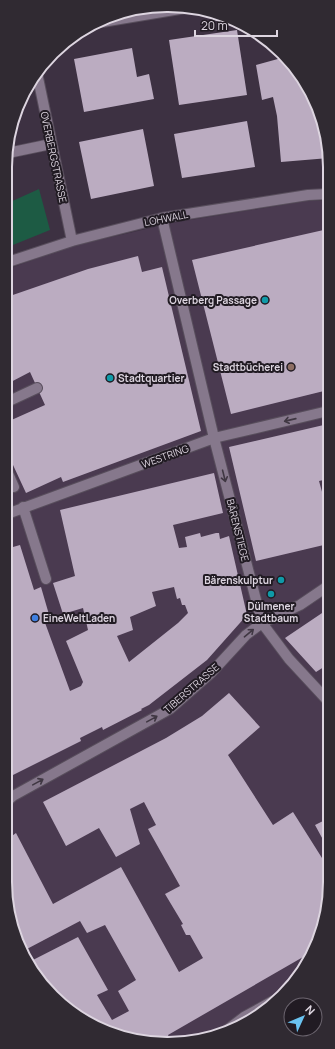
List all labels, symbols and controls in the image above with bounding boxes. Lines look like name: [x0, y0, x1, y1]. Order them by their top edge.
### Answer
scale bar: [195, 12, 277, 38]
text: 20 m: [201, 17, 228, 34]
street label: OVERBERGSTRASSE: [37, 110, 71, 204]
street label: LOHWALL: [143, 207, 189, 229]
place label: Overberg Passage: [169, 293, 257, 307]
marker: Overberg Passage: [260, 295, 270, 305]
place label: Stadtbücherei: [213, 360, 283, 374]
marker: Stadtbücherei: [286, 362, 296, 372]
place label: Stadtquartier: [118, 371, 185, 385]
marker: Stadtquartier: [105, 373, 115, 383]
one-way arrow: [284, 417, 297, 425]
street label: WESTRING: [139, 441, 191, 471]
one-way arrow: [221, 469, 228, 482]
street label: BÄRENSTIEGE: [223, 497, 253, 563]
place label: Bärenskulptur: [204, 573, 273, 587]
marker: Bärenskulptur: [276, 575, 286, 585]
marker: Dülmener Stadtbaum: [266, 589, 276, 599]
place label: Dülmener Stadtbaum: [244, 599, 298, 625]
place label: EineWeltLaden: [43, 611, 115, 625]
marker: EineWeltLaden: [30, 613, 40, 623]
one-way arrow: [243, 629, 254, 638]
street label: TIBERSTRASSE: [160, 660, 222, 716]
one-way arrow: [146, 714, 158, 722]
one-way arrow: [32, 778, 44, 786]
north arrow: [283, 997, 323, 1037]
text: N: [302, 1002, 319, 1018]

